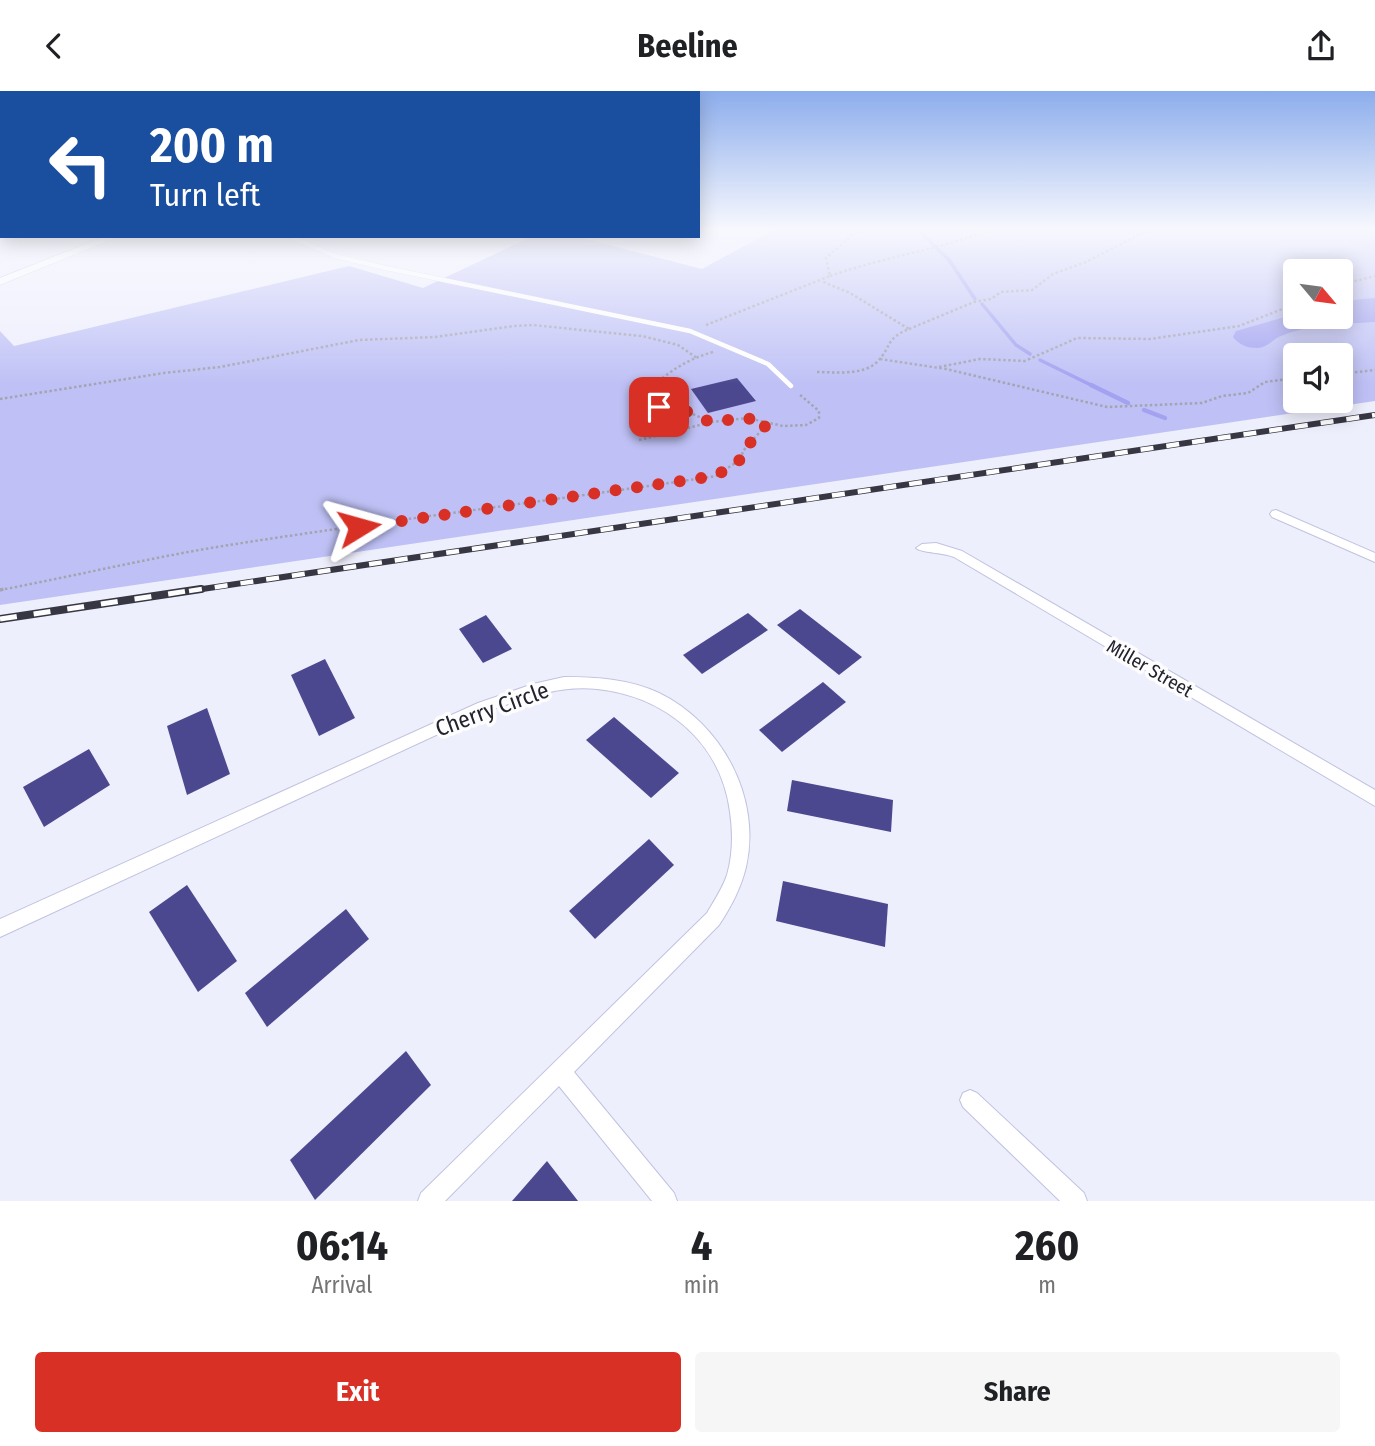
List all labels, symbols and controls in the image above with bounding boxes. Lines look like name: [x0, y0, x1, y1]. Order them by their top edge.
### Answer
icon: back: [35, 27, 73, 65]
text: Beeline: [637, 27, 738, 65]
icon: share: [1302, 27, 1340, 65]
text: 200 m: [150, 116, 274, 175]
icon: left: [35, 119, 126, 210]
text: Turn left: [150, 176, 260, 214]
north arrow: [1283, 259, 1353, 329]
map controls: [1283, 259, 1353, 413]
button: sound: [1283, 343, 1353, 413]
pin: [629, 377, 689, 437]
icon: arrive: [640, 388, 678, 426]
position arrow: [322, 490, 396, 564]
street label: Miller Street: [1103, 635, 1198, 703]
street label: Cherry Circle: [431, 676, 553, 742]
text: 06:14: [296, 1221, 388, 1271]
text: 4: [691, 1221, 712, 1271]
text: 260: [1015, 1221, 1079, 1271]
text: Arrival: [311, 1271, 372, 1299]
text: min: [684, 1271, 719, 1299]
text: m: [1038, 1271, 1056, 1299]
button: Exit: [35, 1352, 681, 1432]
button: Share: [695, 1352, 1340, 1432]

